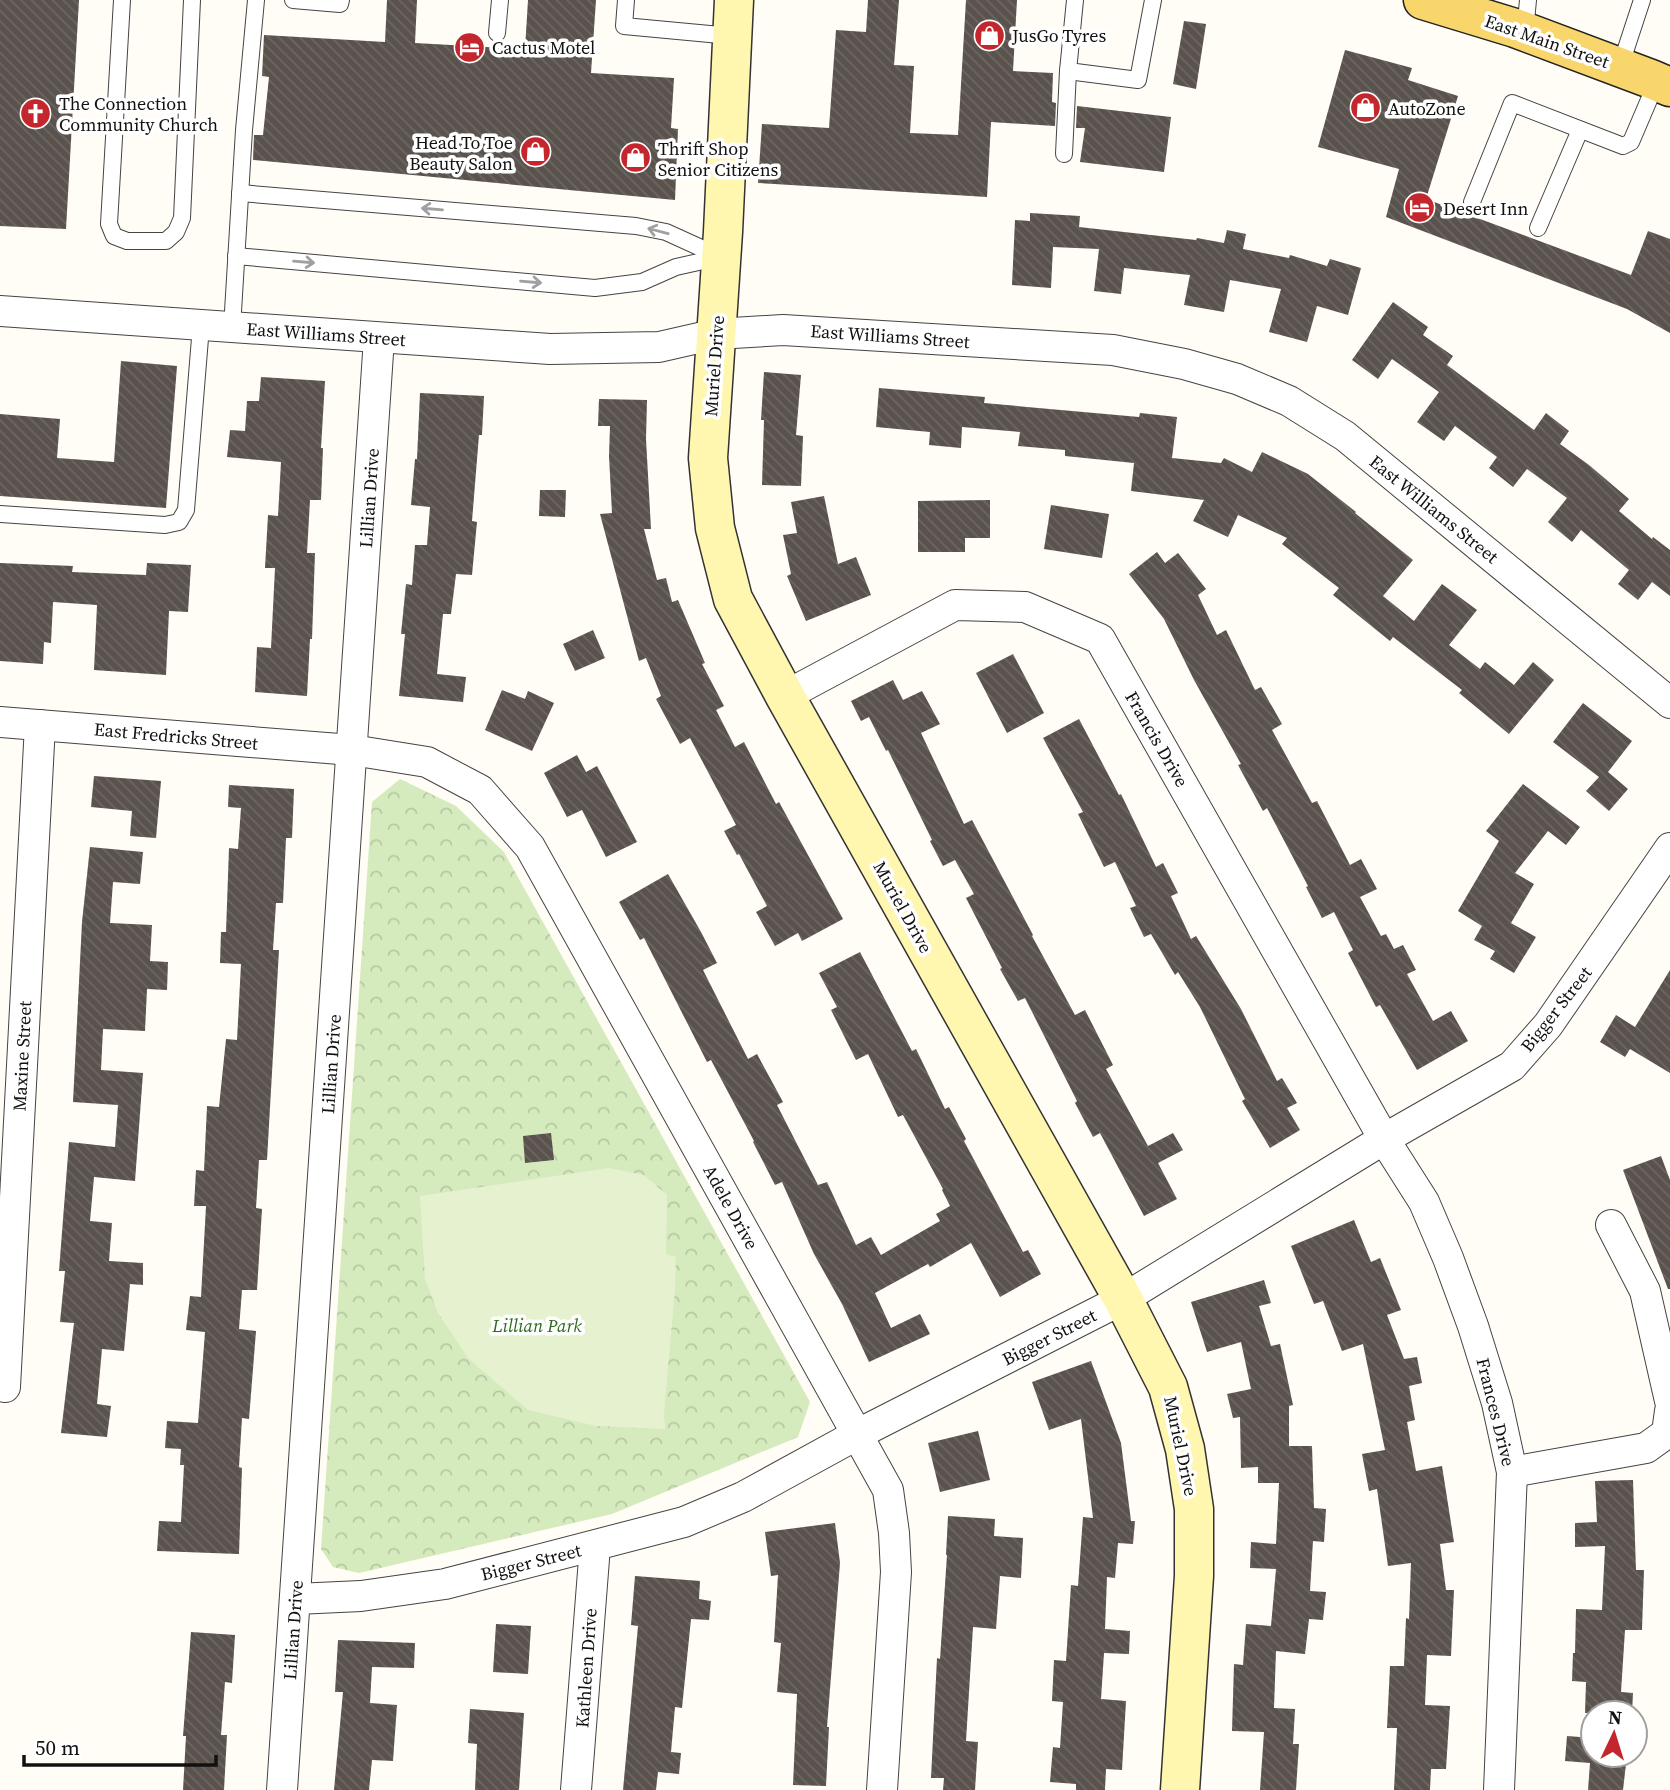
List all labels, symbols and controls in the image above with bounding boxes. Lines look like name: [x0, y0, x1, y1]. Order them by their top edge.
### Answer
street label: East Main Street: [1482, 8, 1613, 74]
shop icon: JusGo Tyres: [972, 18, 1006, 52]
place label: JusGo Tyres: [1011, 23, 1106, 48]
hotel icon: Cactus Motel: [452, 30, 486, 64]
place label: Cactus Motel: [492, 35, 595, 60]
place label: The Connection Community Church: [59, 91, 218, 137]
shop icon: AutoZone: [1348, 91, 1382, 125]
church icon: The Connection Community Church: [19, 96, 53, 130]
place label: AutoZone: [1388, 96, 1466, 121]
place label: Head To Toe Beauty Salon: [409, 130, 513, 176]
shop icon: Head To Toe Beauty Salon: [519, 135, 553, 169]
place label: Thrift Shop Senior Citizens: [658, 136, 779, 182]
shop icon: Thrift Shop Senior Citizens: [618, 141, 652, 175]
hotel icon: Desert Inn: [1403, 191, 1437, 225]
place label: Desert Inn: [1443, 196, 1529, 221]
one-way arrow: [421, 202, 444, 215]
one-way arrow: [647, 224, 670, 237]
one-way arrow: [293, 256, 315, 269]
one-way arrow: [519, 276, 542, 289]
street label: Muriel Drive: [698, 315, 730, 417]
street label: East Williams Street: [246, 316, 407, 352]
street label: East Williams Street: [810, 318, 971, 354]
street label: Lillian Drive: [353, 447, 385, 549]
street label: East Williams Street: [1364, 449, 1504, 569]
street label: Francis Drive: [1119, 686, 1195, 792]
street label: East Fredricks Street: [93, 716, 259, 756]
street label: Muriel Drive: [868, 857, 938, 957]
street label: Bigger Street: [1515, 961, 1597, 1057]
street label: Maxine Street: [7, 1000, 37, 1112]
street label: Lillian Drive: [315, 1013, 347, 1115]
street label: Adele Drive: [698, 1160, 764, 1254]
street label: Bigger Street: [998, 1303, 1100, 1371]
park label: Lillian Park: [491, 1313, 582, 1338]
street label: Frances Drive: [1470, 1355, 1522, 1469]
street label: Muriel Drive: [1158, 1394, 1204, 1498]
street label: Bigger Street: [478, 1537, 584, 1587]
street label: Lillian Drive: [277, 1579, 309, 1681]
street label: Kathleen Drive: [569, 1607, 603, 1729]
north arrow: [1579, 1699, 1649, 1769]
text: N: [1607, 1704, 1623, 1731]
scale bar: [24, 1724, 217, 1768]
text: 50 m: [35, 1733, 80, 1762]

